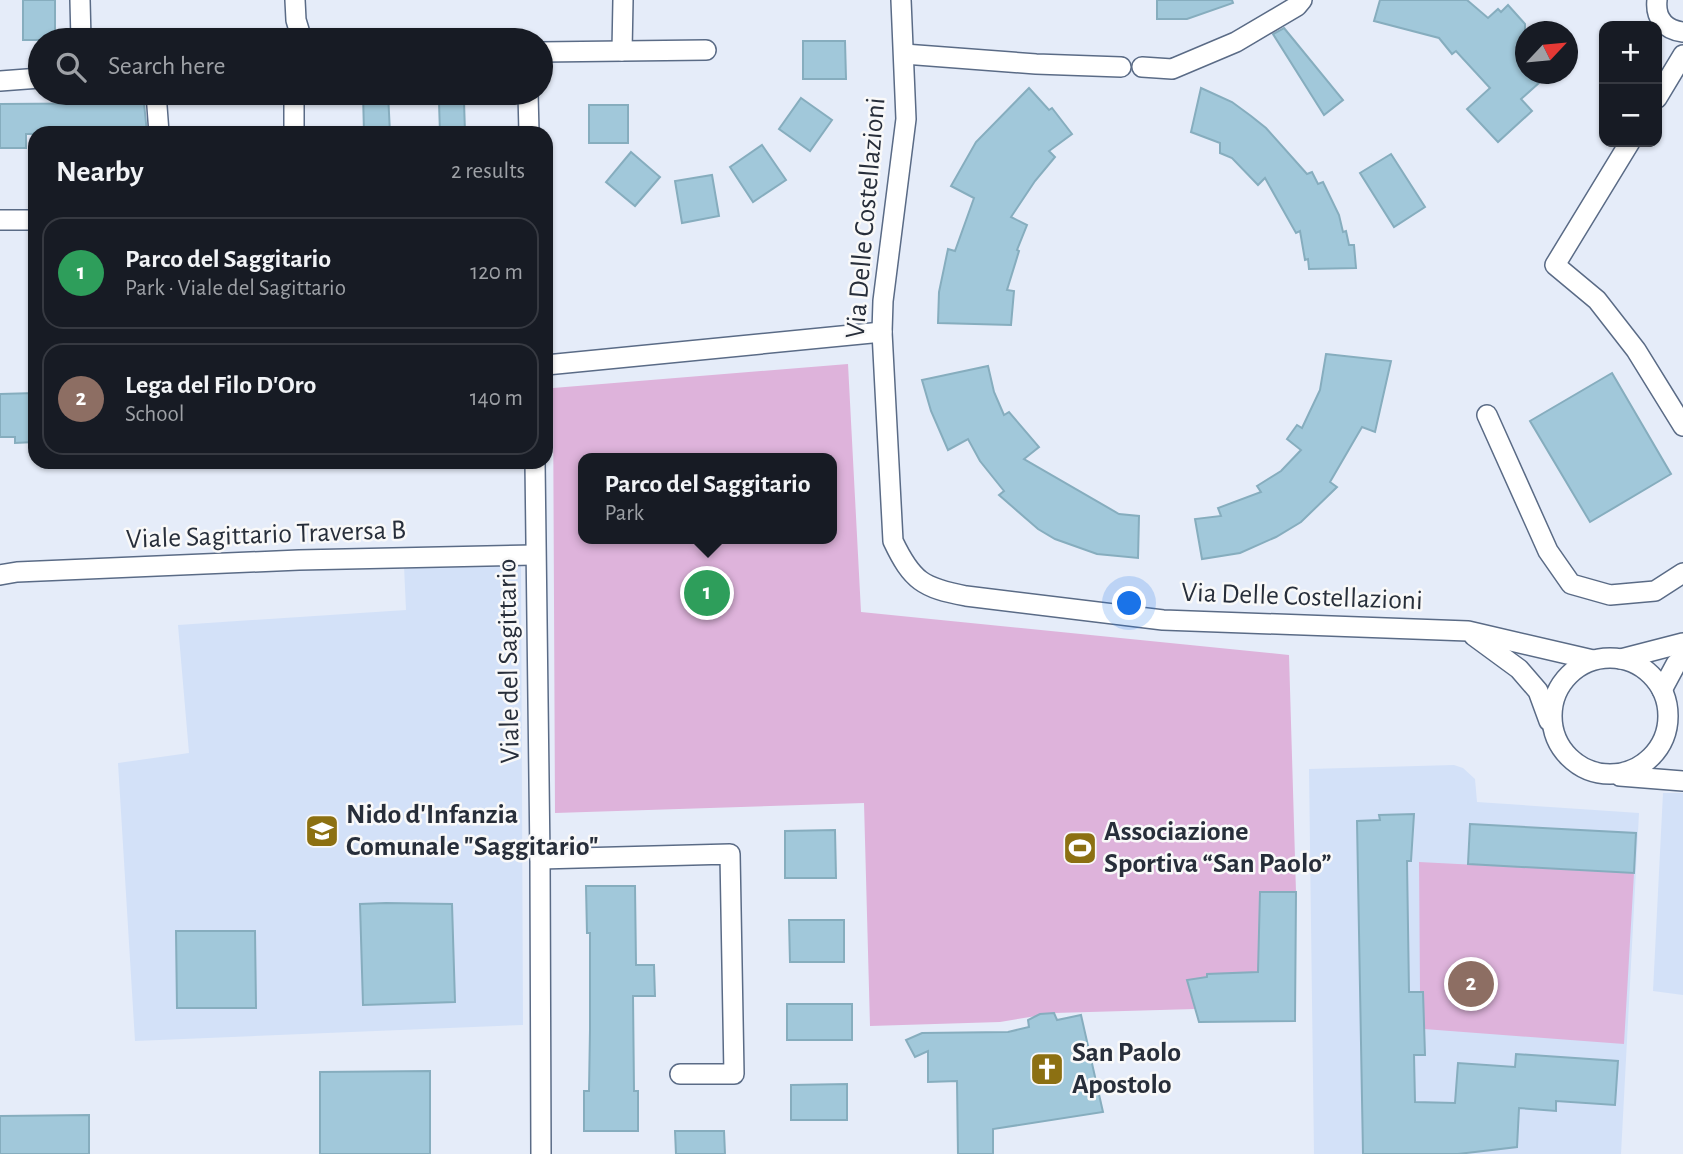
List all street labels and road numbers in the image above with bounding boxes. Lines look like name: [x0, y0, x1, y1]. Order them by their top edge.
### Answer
street label: Via Delle Costellazioni: [842, 96, 890, 340]
street label: Viale Sagittario Traversa B: [125, 516, 407, 554]
street label: Viale del Sagittario: [493, 558, 525, 764]
street label: Via Delle Costellazioni: [1181, 579, 1423, 615]

